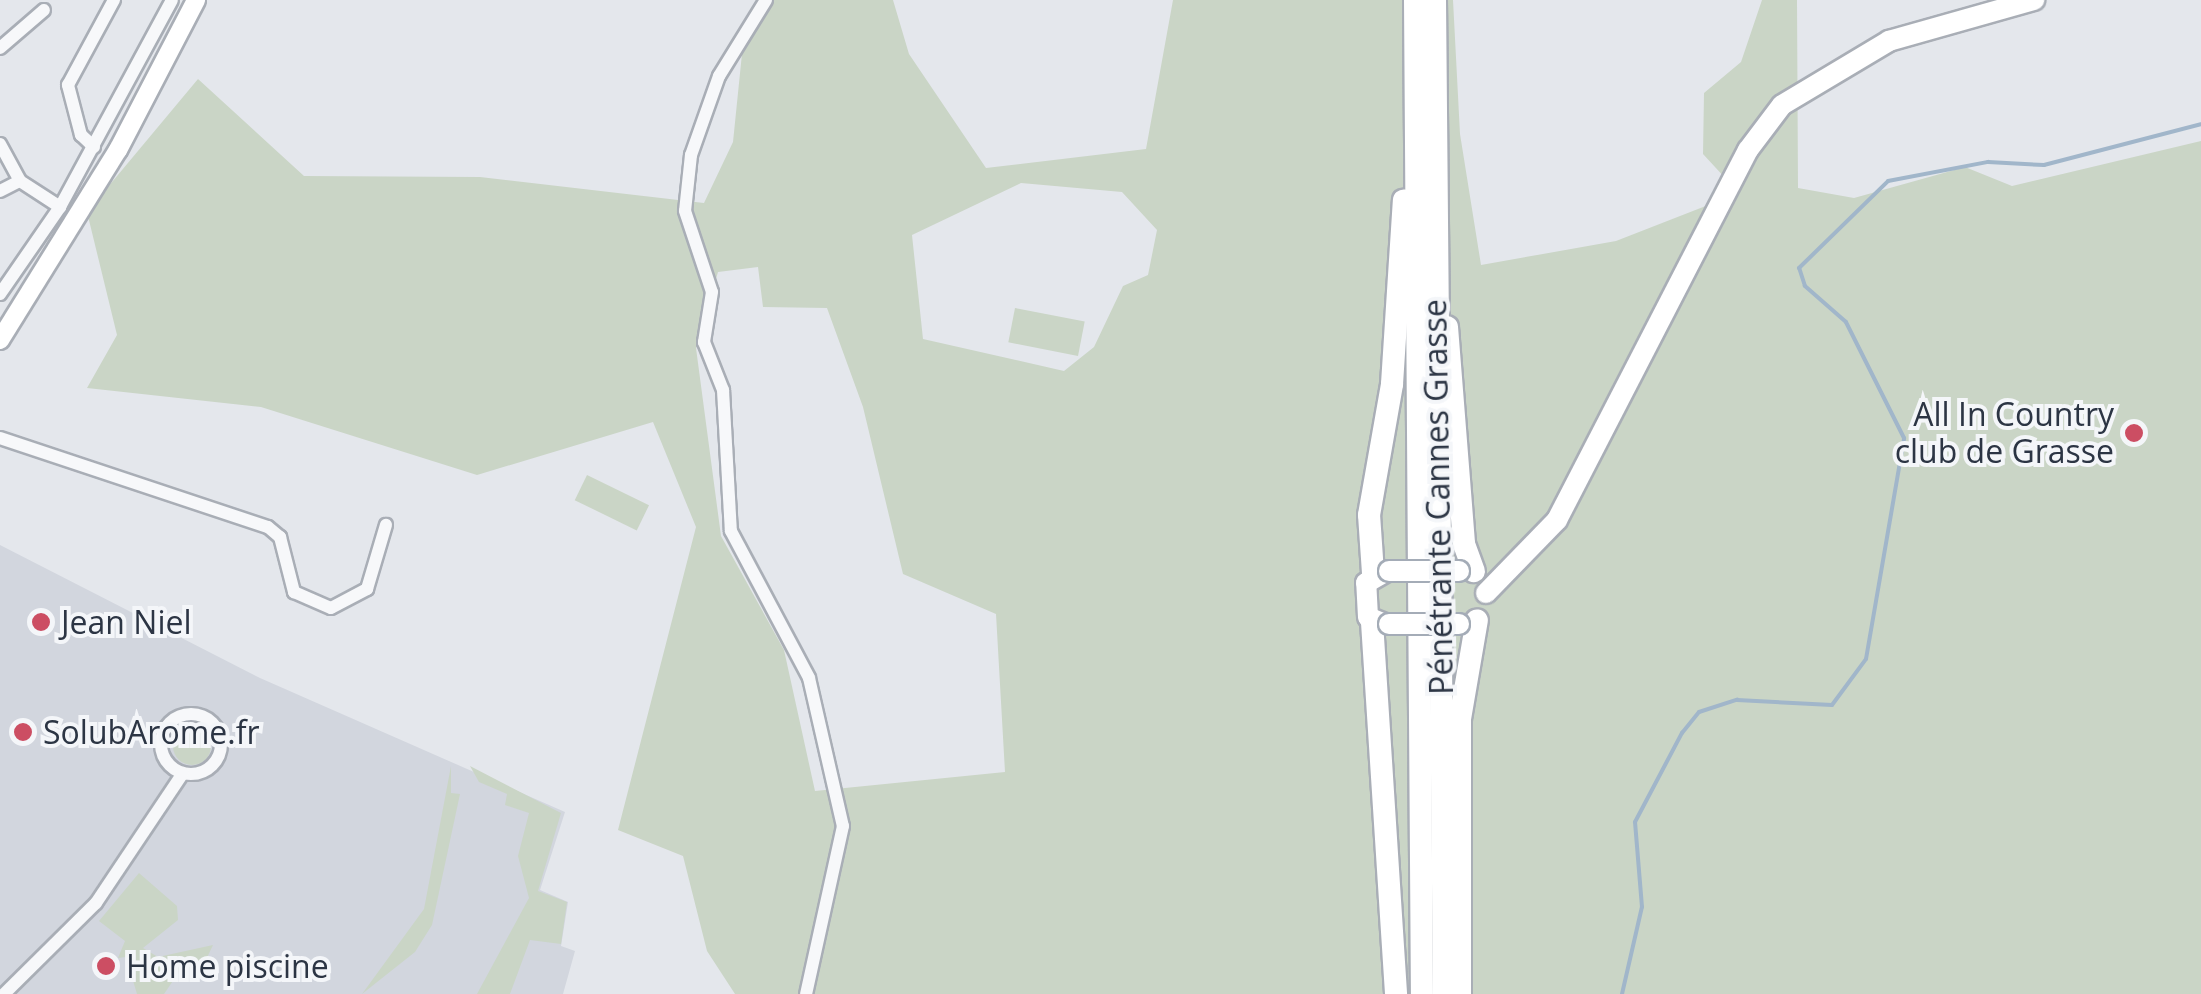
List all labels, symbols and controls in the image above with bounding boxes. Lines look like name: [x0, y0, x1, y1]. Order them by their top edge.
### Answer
street label: Pénétrante Cannes Grasse: [1415, 299, 1461, 695]
place label: All In Country club de Grasse: [1895, 396, 2114, 471]
marker: All In Country club de Grasse: [2123, 422, 2145, 444]
place label: Jean Niel: [61, 603, 192, 641]
marker: Jean Niel: [30, 611, 52, 633]
place label: SolubArome.fr: [43, 713, 259, 751]
marker: SolubArome.fr: [12, 721, 34, 743]
place label: Home piscine: [126, 947, 329, 985]
marker: Home piscine: [95, 955, 117, 977]

